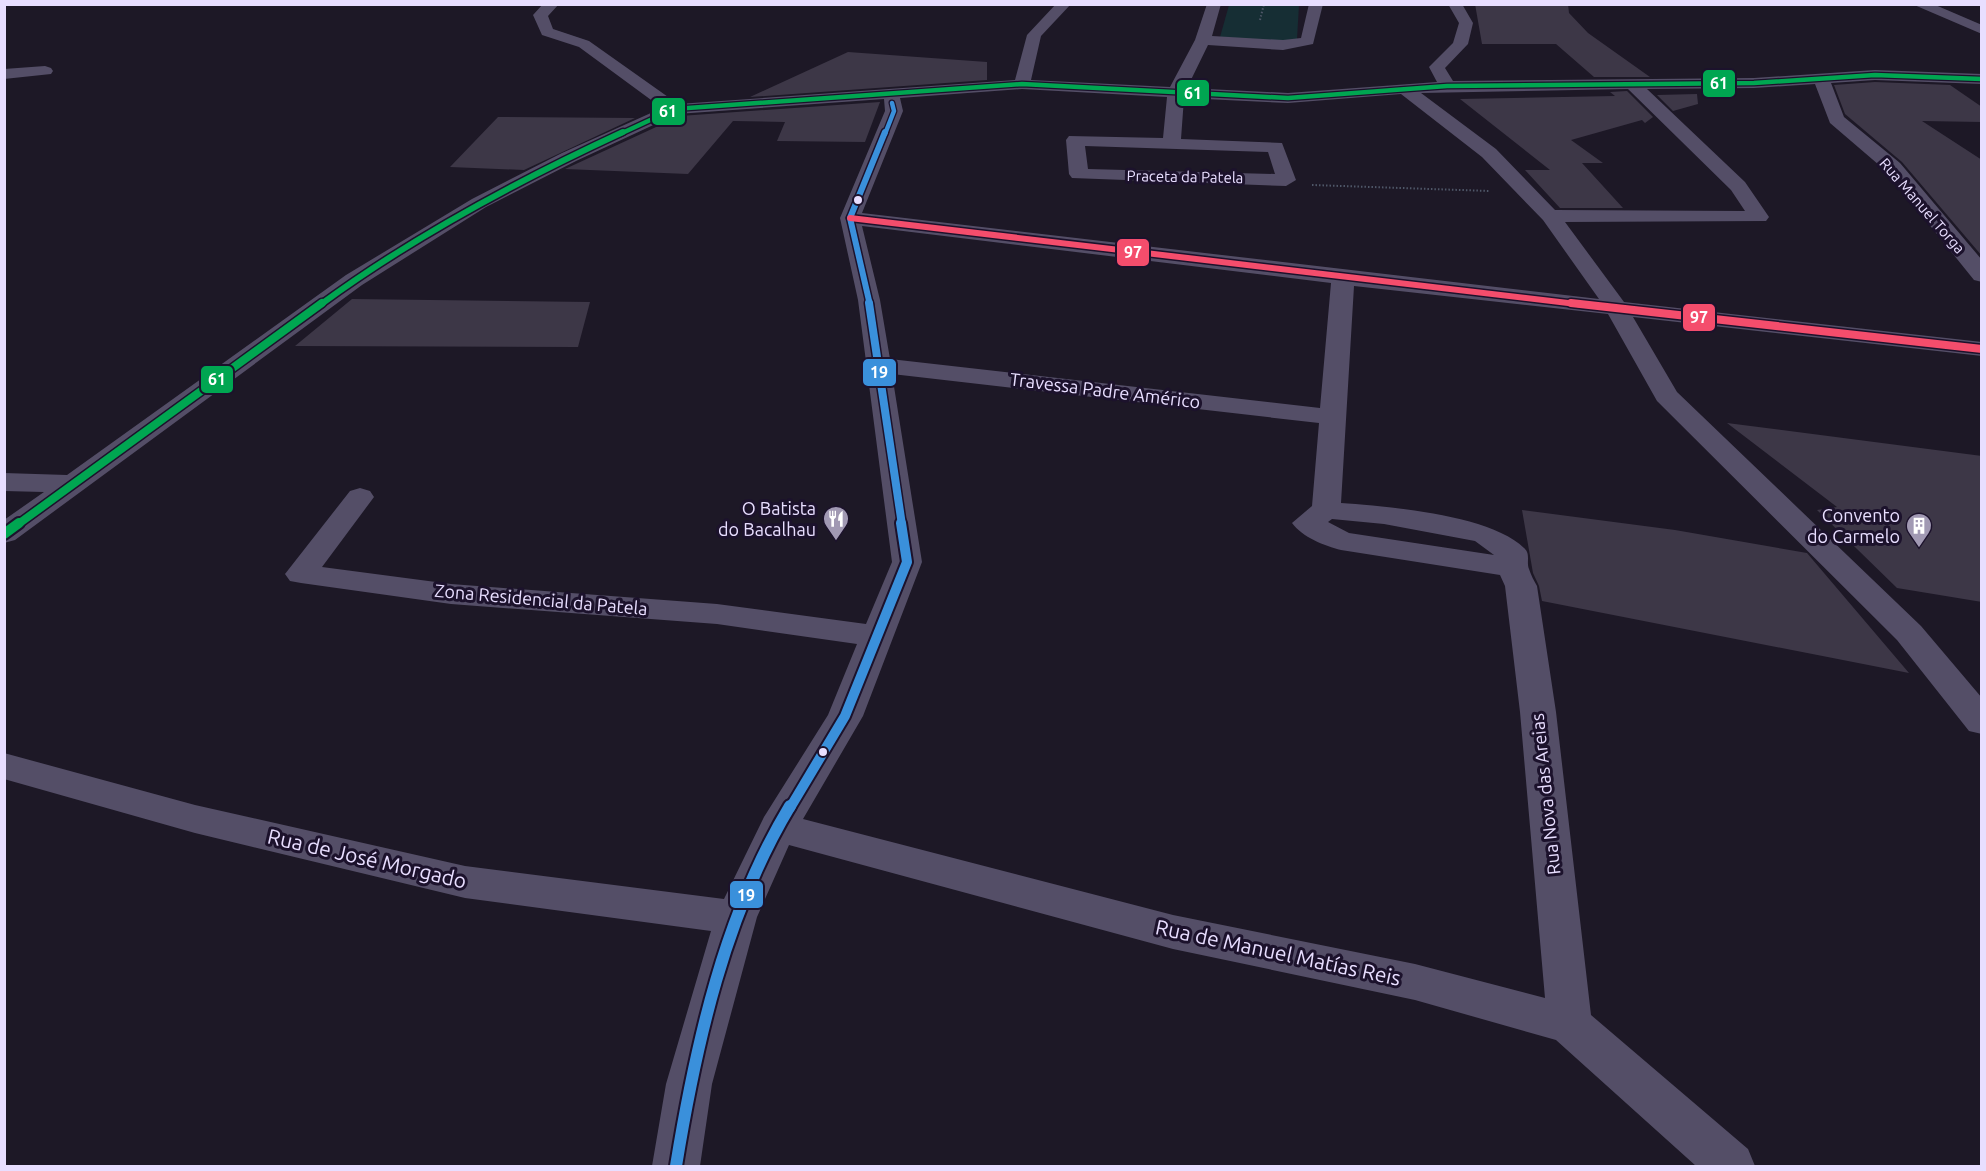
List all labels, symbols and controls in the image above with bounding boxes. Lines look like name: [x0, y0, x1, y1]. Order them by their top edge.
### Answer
line badge: 61: [1702, 69, 1736, 98]
text: 61: [1710, 74, 1728, 92]
line badge: 61: [1176, 79, 1210, 107]
text: 61: [1184, 84, 1202, 102]
line badge: 61: [651, 97, 686, 126]
text: 61: [659, 102, 677, 120]
street label: Rua Manuel Torga: [1876, 154, 1968, 257]
street label: Praceta da Patela: [1126, 167, 1244, 186]
unlabelled marker: [852, 194, 864, 206]
line badge: 97: [1116, 238, 1150, 267]
text: 97: [1124, 243, 1142, 261]
line badge: 97: [1682, 303, 1716, 332]
text: 97: [1690, 308, 1708, 326]
line badge: 19: [862, 358, 897, 387]
text: 19: [870, 363, 888, 381]
line badge: 61: [200, 365, 234, 394]
street label: Travessa Padre Américo: [1009, 368, 1201, 412]
text: 61: [208, 370, 226, 388]
place label: O Batista do Bacalhau: [718, 498, 816, 539]
restaurant icon: O Batista do Bacalhau: [821, 504, 851, 542]
place label: Convento do Carmelo: [1807, 505, 1900, 546]
building icon: Convento do Carmelo: [1904, 511, 1934, 549]
street label: Zona Residencial da Patela: [434, 580, 648, 618]
street label: Rua Nova das Areias: [1527, 712, 1563, 876]
unlabelled marker: [817, 746, 829, 758]
street label: Rua de José Morgado: [265, 823, 469, 893]
line badge: 19: [729, 880, 764, 909]
text: 19: [737, 886, 755, 904]
street label: Rua de Manuel Matías Reis: [1153, 914, 1403, 990]

